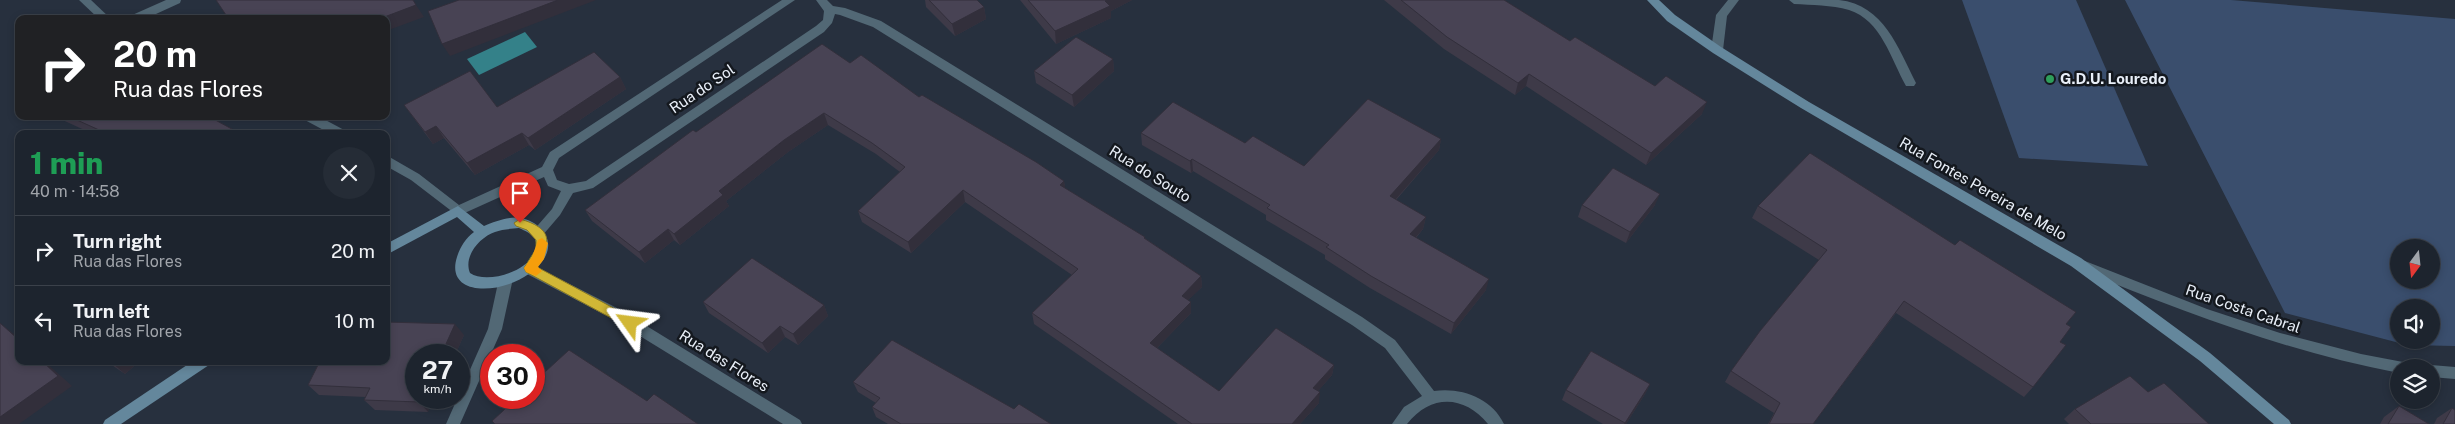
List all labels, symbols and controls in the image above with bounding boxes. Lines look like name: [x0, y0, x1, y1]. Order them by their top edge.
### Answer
text: 20 m: [113, 34, 197, 75]
icon: right: [30, 35, 95, 100]
street label: Rua do Sol: [666, 61, 737, 116]
place label: G.D.U. Louredo: [2060, 70, 2167, 87]
marker: G.D.U. Louredo: [2044, 73, 2056, 85]
text: Rua das Flores: [113, 76, 263, 102]
street label: Rua Fontes Pereira de Melo: [1897, 134, 2070, 243]
street label: Rua do Souto: [1106, 142, 1194, 205]
text: 1 min: [30, 145, 103, 181]
button: close: [323, 147, 375, 199]
pin: [499, 172, 541, 223]
icon: arrive: [506, 179, 534, 207]
text: 40 m · 14:58: [30, 182, 120, 201]
text: Turn right: [73, 230, 162, 252]
icon: right: [30, 237, 58, 265]
north arrow: [2390, 239, 2440, 289]
map controls: [2390, 239, 2440, 409]
text: 20 m: [331, 240, 375, 262]
text: Rua das Flores: [73, 252, 182, 271]
street label: Rua Costa Cabral: [2183, 281, 2303, 336]
position arrow: [603, 296, 655, 348]
button: sound: [2390, 299, 2440, 349]
text: Turn left: [73, 300, 150, 322]
icon: left: [30, 307, 58, 335]
text: 10 m: [335, 310, 375, 332]
text: Rua das Flores: [73, 322, 182, 341]
street label: Rua das Flores: [676, 326, 772, 395]
speed limit sign: 30: [480, 344, 545, 409]
text: 27: [422, 355, 453, 385]
button: layers: [2390, 359, 2440, 409]
text: km/h: [423, 382, 452, 396]

